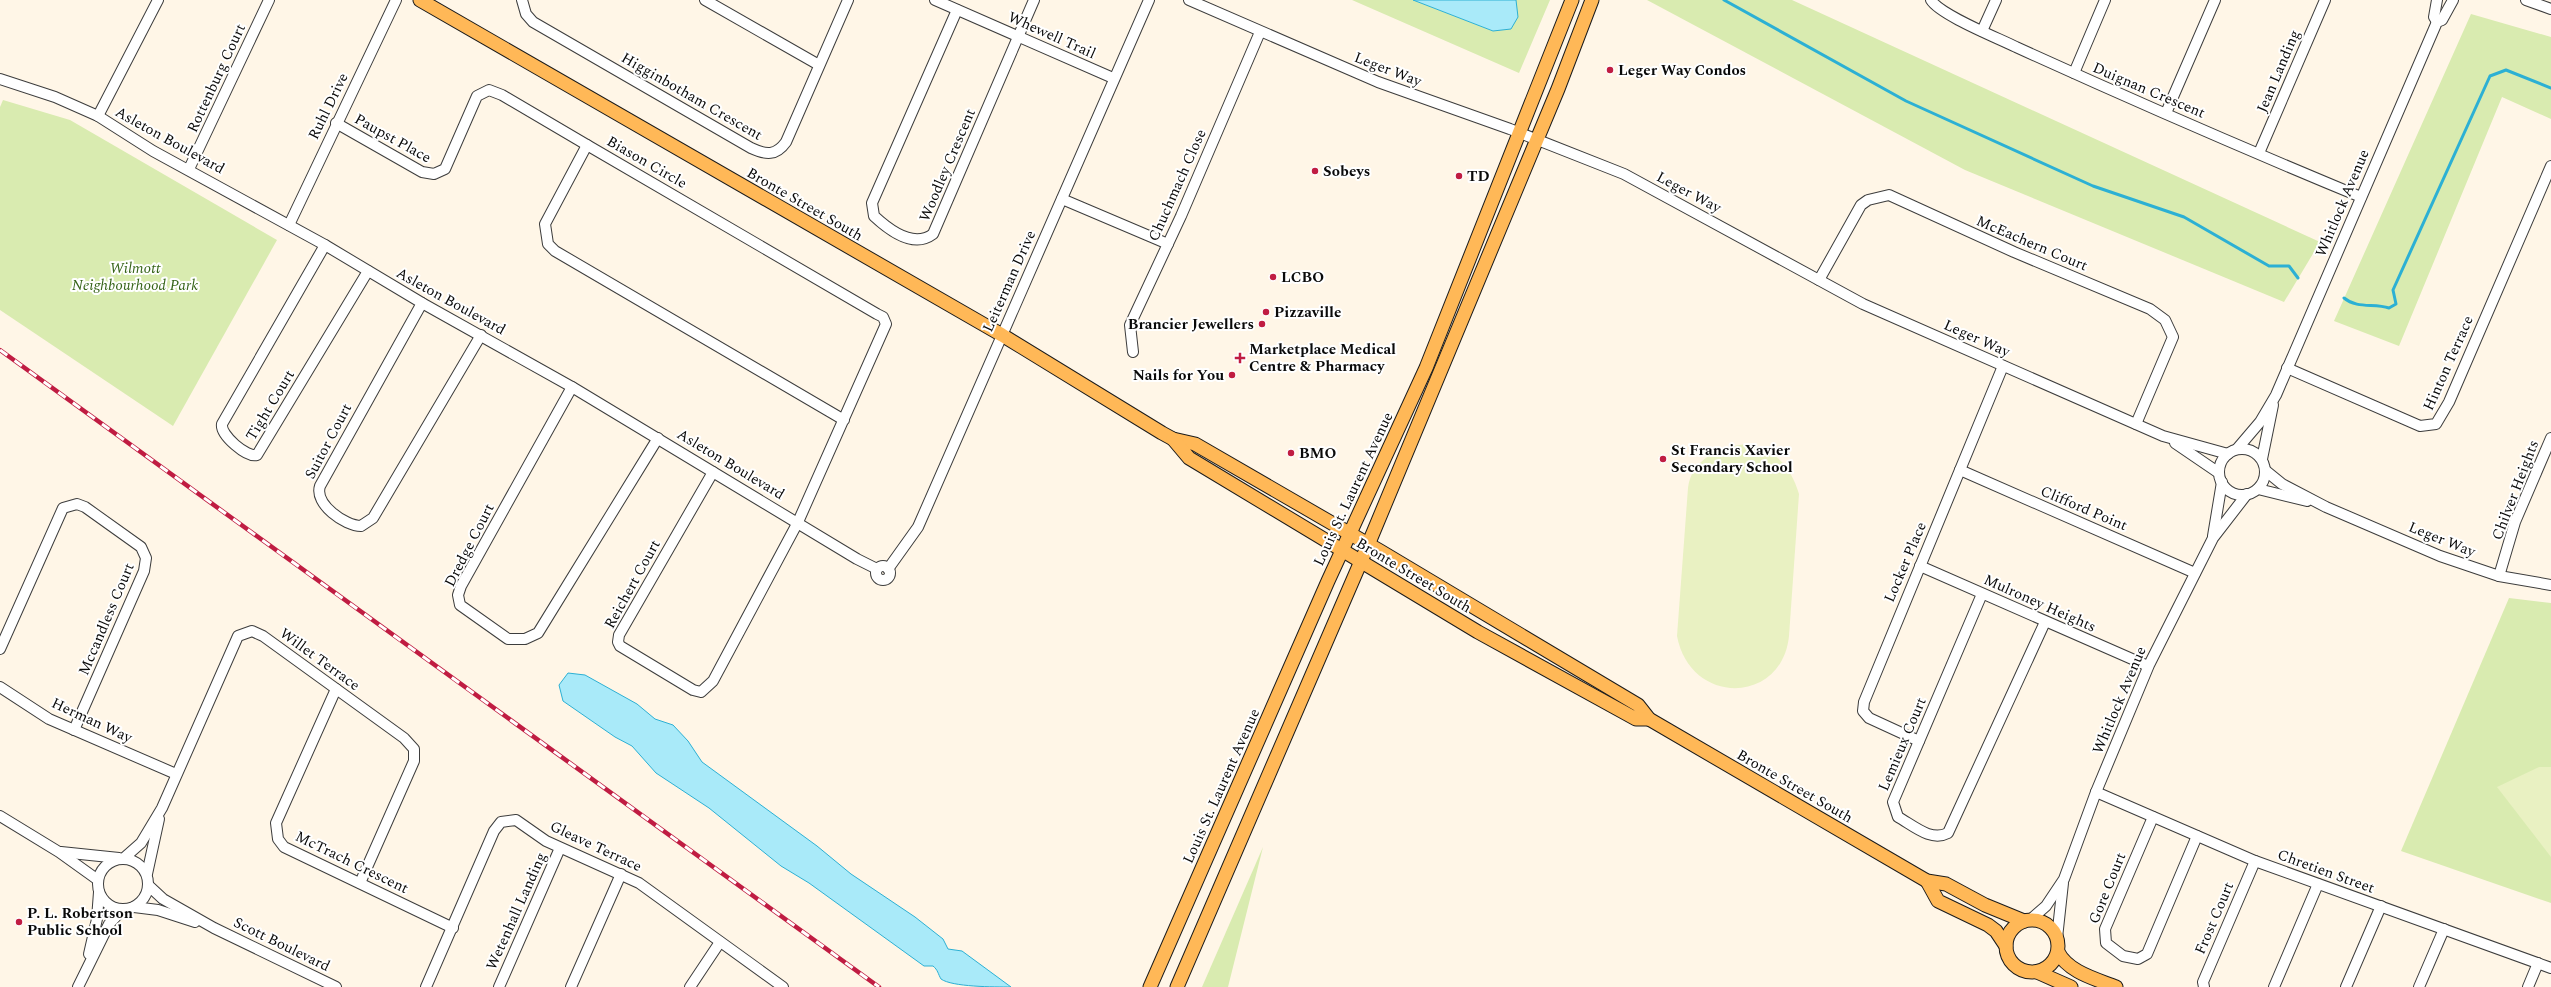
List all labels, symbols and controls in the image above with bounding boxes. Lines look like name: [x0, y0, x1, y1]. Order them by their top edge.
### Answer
street label: Whewell Trail: [1004, 6, 1099, 65]
street label: Rottenburg Court: [181, 20, 252, 136]
street label: Jean Landing: [2251, 26, 2306, 116]
street label: Leger Way: [1351, 46, 1426, 93]
street label: Higginbotham Crescent: [617, 47, 767, 146]
street label: Duignan Crescent: [2089, 56, 2209, 125]
place label: Leger Way Condos: [1618, 59, 1746, 82]
marker: Leger Way Condos: [1605, 65, 1615, 75]
street label: Ruhl Drive: [302, 69, 355, 144]
street label: Asleton Boulevard: [111, 101, 229, 180]
street label: Woodley Crescent: [913, 105, 982, 225]
street label: Paupst Place: [350, 108, 435, 169]
street label: Chuchmach Close: [1142, 125, 1213, 245]
street label: Biason Circle: [602, 130, 691, 195]
street label: Whitlock Avenue: [2309, 146, 2375, 261]
place label: Sobeys: [1323, 160, 1370, 183]
street label: Bronte Street South: [742, 162, 867, 247]
place label: TD: [1467, 165, 1490, 188]
marker: Sobeys: [1310, 166, 1320, 176]
street label: Leger Way: [1652, 166, 1726, 220]
marker: TD: [1454, 171, 1464, 181]
street label: McEachern Court: [1973, 210, 2091, 277]
street label: Leiterman Drive: [977, 227, 1042, 336]
park label: Wilmott Neighbourhood Park: [72, 257, 198, 297]
street label: Asleton Boulevard: [392, 262, 510, 341]
place label: LCBO: [1281, 266, 1324, 289]
marker: LCBO: [1268, 272, 1278, 282]
place label: Pizzaville: [1274, 301, 1341, 324]
marker: Pizzaville: [1261, 307, 1271, 317]
street label: Hinton Terrace: [2417, 312, 2480, 414]
place label: Brancier Jewellers: [1128, 313, 1254, 336]
street label: Leger Way: [1940, 314, 2014, 364]
marker: Brancier Jewellers: [1257, 319, 1267, 329]
place label: Marketplace Medical Centre & Pharmacy: [1249, 338, 1396, 378]
marker: Marketplace Medical Centre & Pharmacy: [1234, 352, 1246, 364]
place label: Nails for You: [1133, 364, 1224, 387]
street label: Tight Court: [240, 365, 301, 445]
marker: Nails for You: [1227, 370, 1237, 380]
street label: Suitor Court: [299, 399, 358, 483]
street label: Louis St. Laurent Avenue: [1308, 408, 1399, 570]
street label: Asleton Boulevard: [672, 423, 789, 506]
street label: Chilver Heights: [2486, 437, 2545, 544]
place label: St Francis Xavier Secondary School: [1671, 439, 1793, 479]
place label: BMO: [1299, 442, 1336, 465]
marker: BMO: [1286, 448, 1296, 458]
marker: St Francis Xavier Secondary School: [1658, 454, 1668, 464]
street label: Clifford Point: [2037, 480, 2131, 537]
street label: Dredge Court: [439, 499, 500, 591]
street label: Leger Way: [2405, 516, 2480, 564]
street label: Locker Place: [1878, 518, 1933, 606]
street label: Bronte Street South: [1352, 532, 1476, 619]
street label: Reichert Court: [598, 535, 666, 633]
street label: Mccandless Court: [72, 559, 141, 679]
street label: Mulroney Heights: [1980, 568, 2100, 639]
street label: Willet Terrace: [275, 622, 365, 697]
street label: Whitlock Avenue: [2086, 643, 2152, 758]
street label: Herman Way: [48, 692, 137, 750]
street label: Lemieux Court: [1872, 694, 1933, 795]
street label: Louis St. Laurent Avenue: [1177, 705, 1266, 867]
street label: Bronte Street South: [1732, 744, 1857, 829]
street label: Gleave Terrace: [546, 815, 646, 878]
street label: McTrach Crescent: [291, 825, 412, 900]
street label: Chretien Street: [2274, 843, 2378, 900]
street label: Wetenhall Landing: [480, 849, 553, 974]
street label: Gore Court: [2083, 849, 2132, 927]
street label: Frost Court: [2189, 878, 2240, 958]
place label: P. L. Robertson Public School: [27, 902, 133, 942]
street label: Scott Boulevard: [230, 911, 334, 978]
marker: P. L. Robertson Public School: [14, 917, 24, 927]

